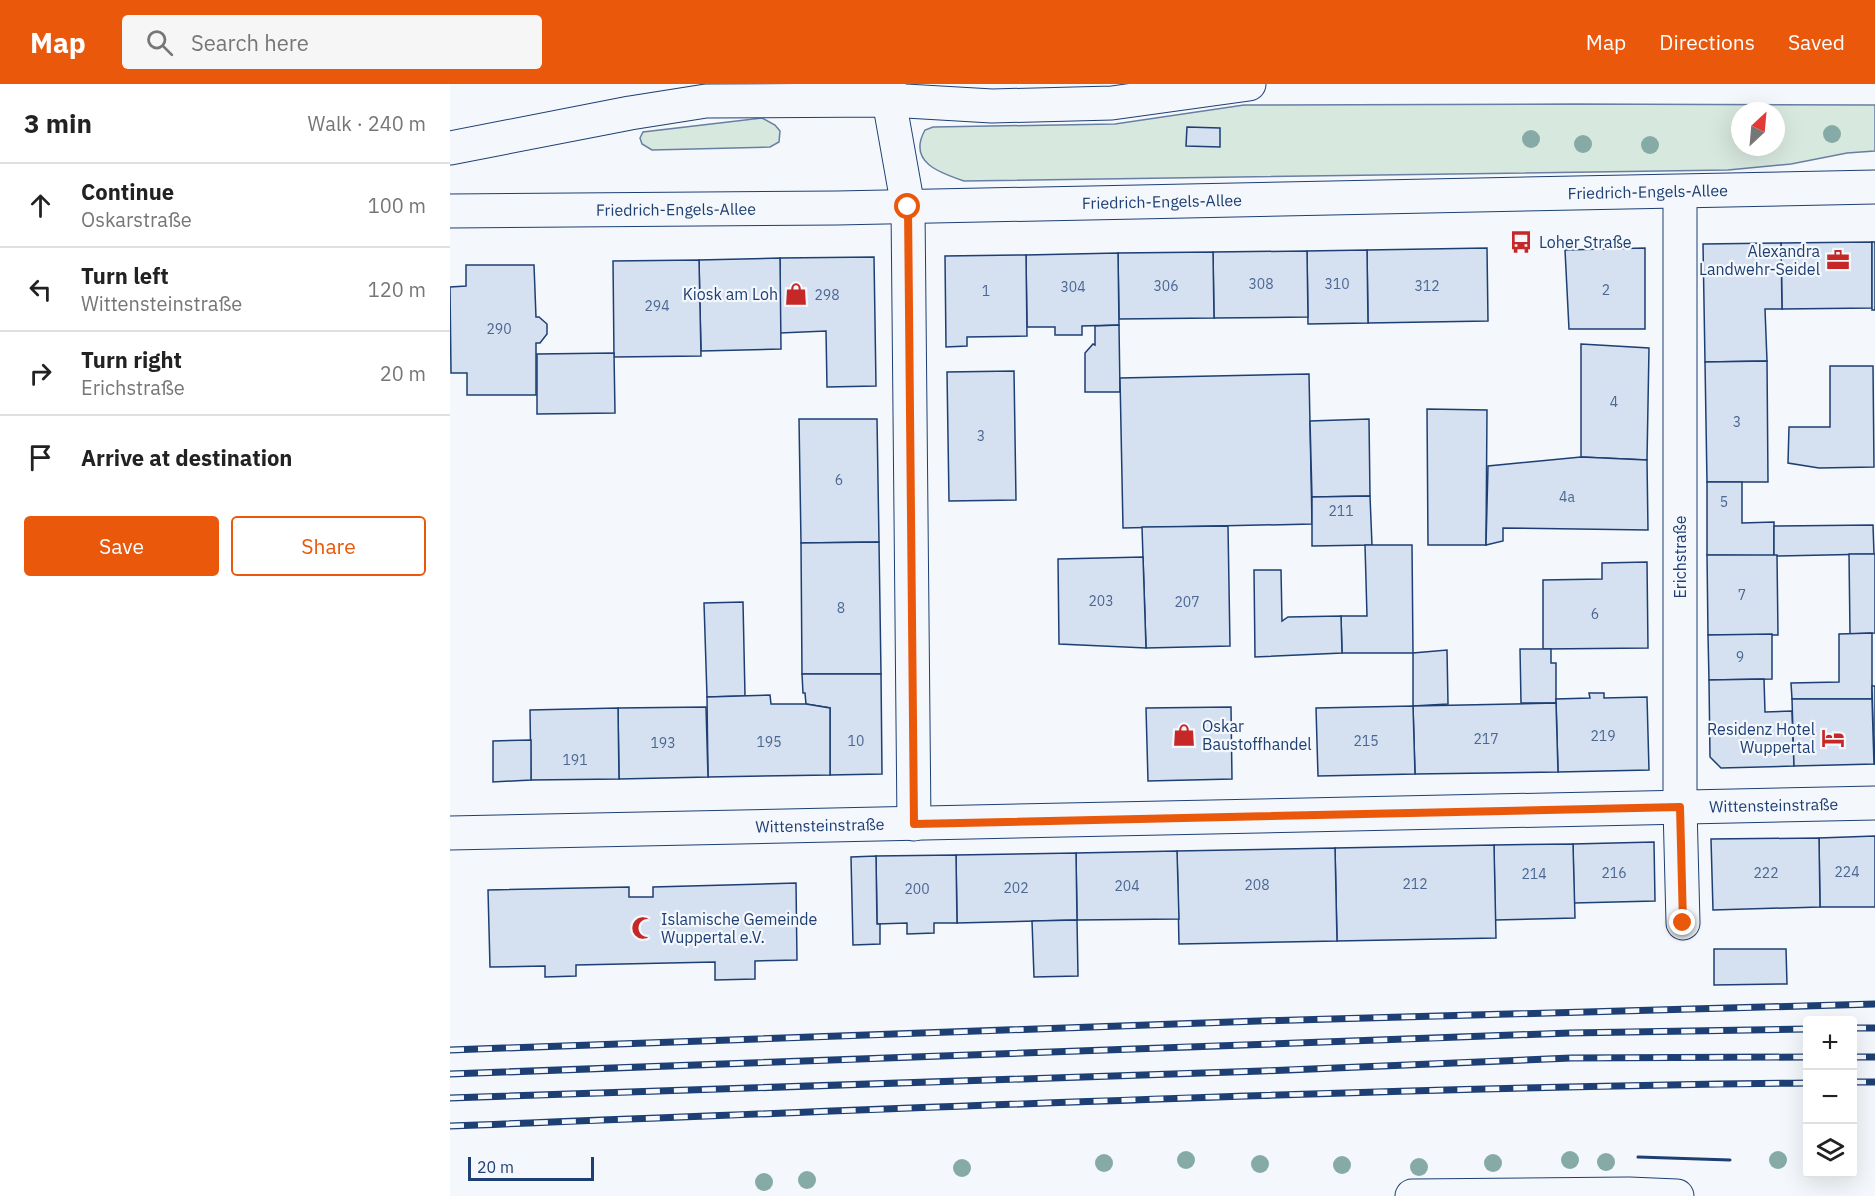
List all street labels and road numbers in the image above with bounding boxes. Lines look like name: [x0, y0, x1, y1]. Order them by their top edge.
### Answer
street label: Friedrich-Engels-Allee: [1568, 180, 1728, 203]
street label: Friedrich-Engels-Allee: [1082, 190, 1242, 213]
street label: Friedrich-Engels-Allee: [596, 199, 756, 220]
street label: Erichstraße: [1670, 515, 1690, 599]
street label: Wittensteinstraße: [1709, 794, 1839, 816]
street label: Wittensteinstraße: [755, 814, 885, 837]

